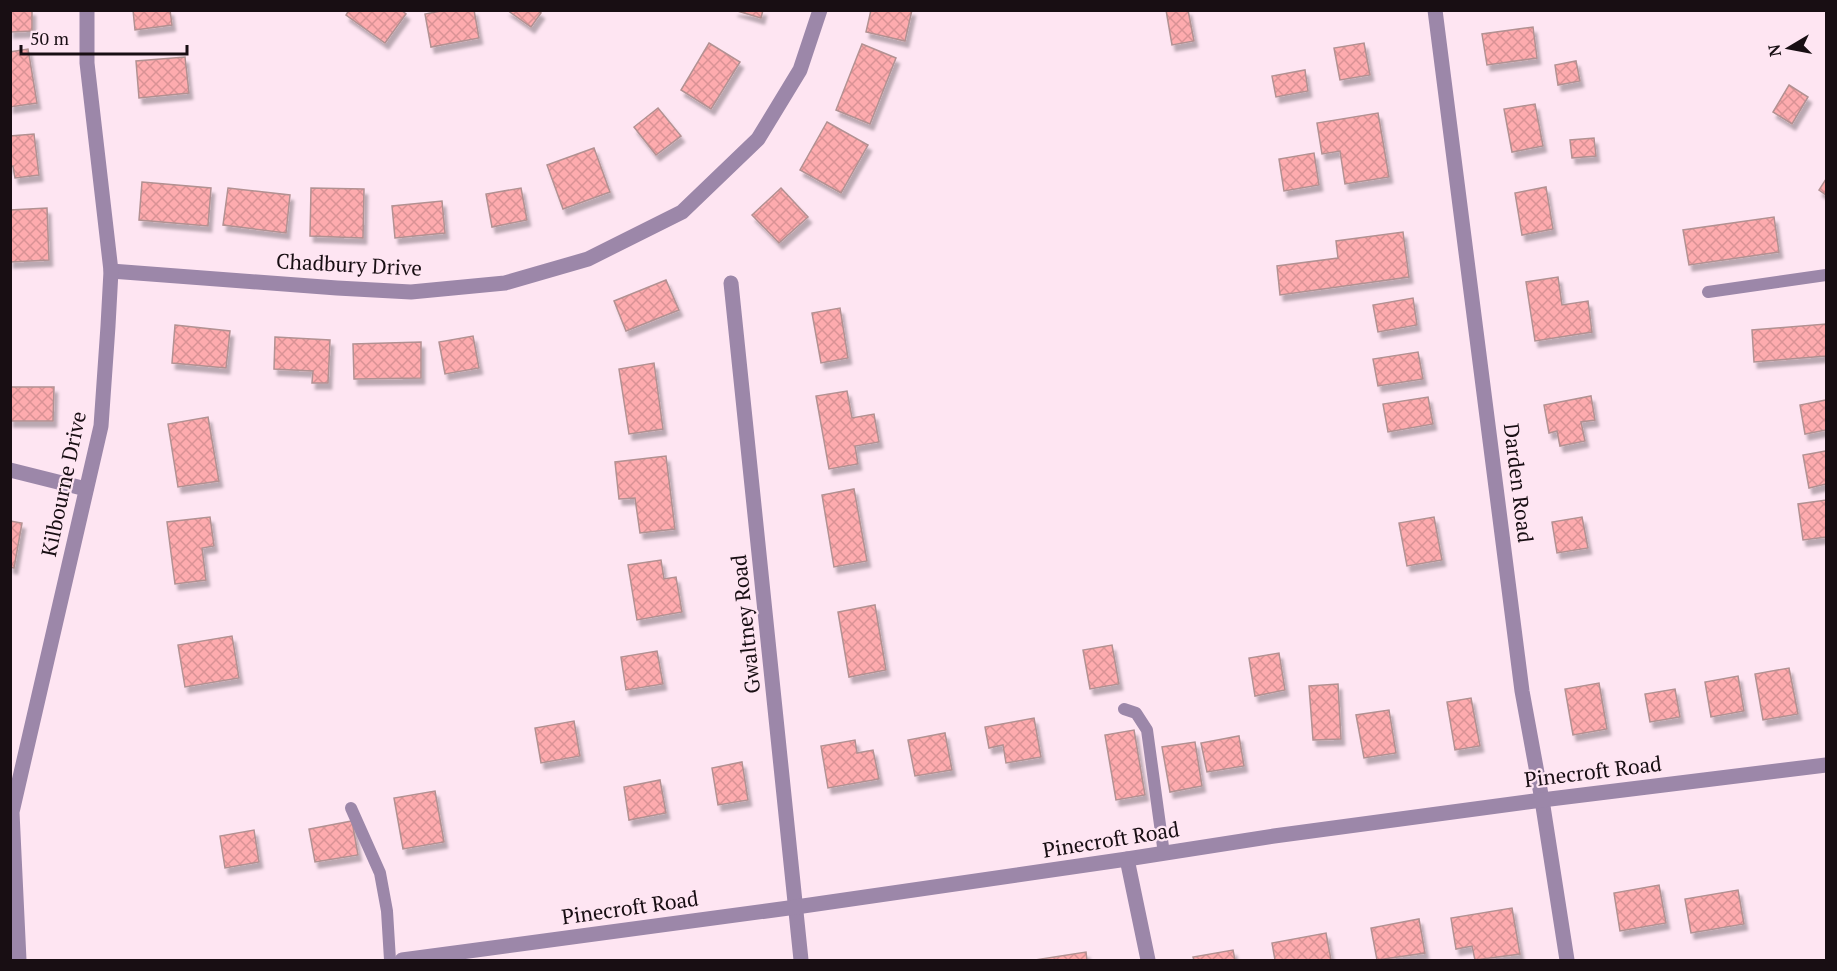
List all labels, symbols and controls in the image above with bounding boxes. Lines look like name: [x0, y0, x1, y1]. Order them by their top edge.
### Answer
scale bar: [21, 18, 188, 56]
north arrow: [1759, 18, 1819, 78]
text: 50 m: [30, 26, 70, 50]
text: N: [1762, 43, 1786, 58]
street label: Chadbury Drive: [276, 246, 423, 282]
street label: Kilbourne Drive: [34, 409, 92, 559]
street label: Darden Road: [1498, 422, 1540, 545]
street label: Gwaltney Road: [724, 553, 766, 695]
street label: Pinecroft Road: [1523, 749, 1663, 793]
street label: Pinecroft Road: [1040, 814, 1182, 864]
street label: Pinecroft Road: [560, 883, 700, 930]

